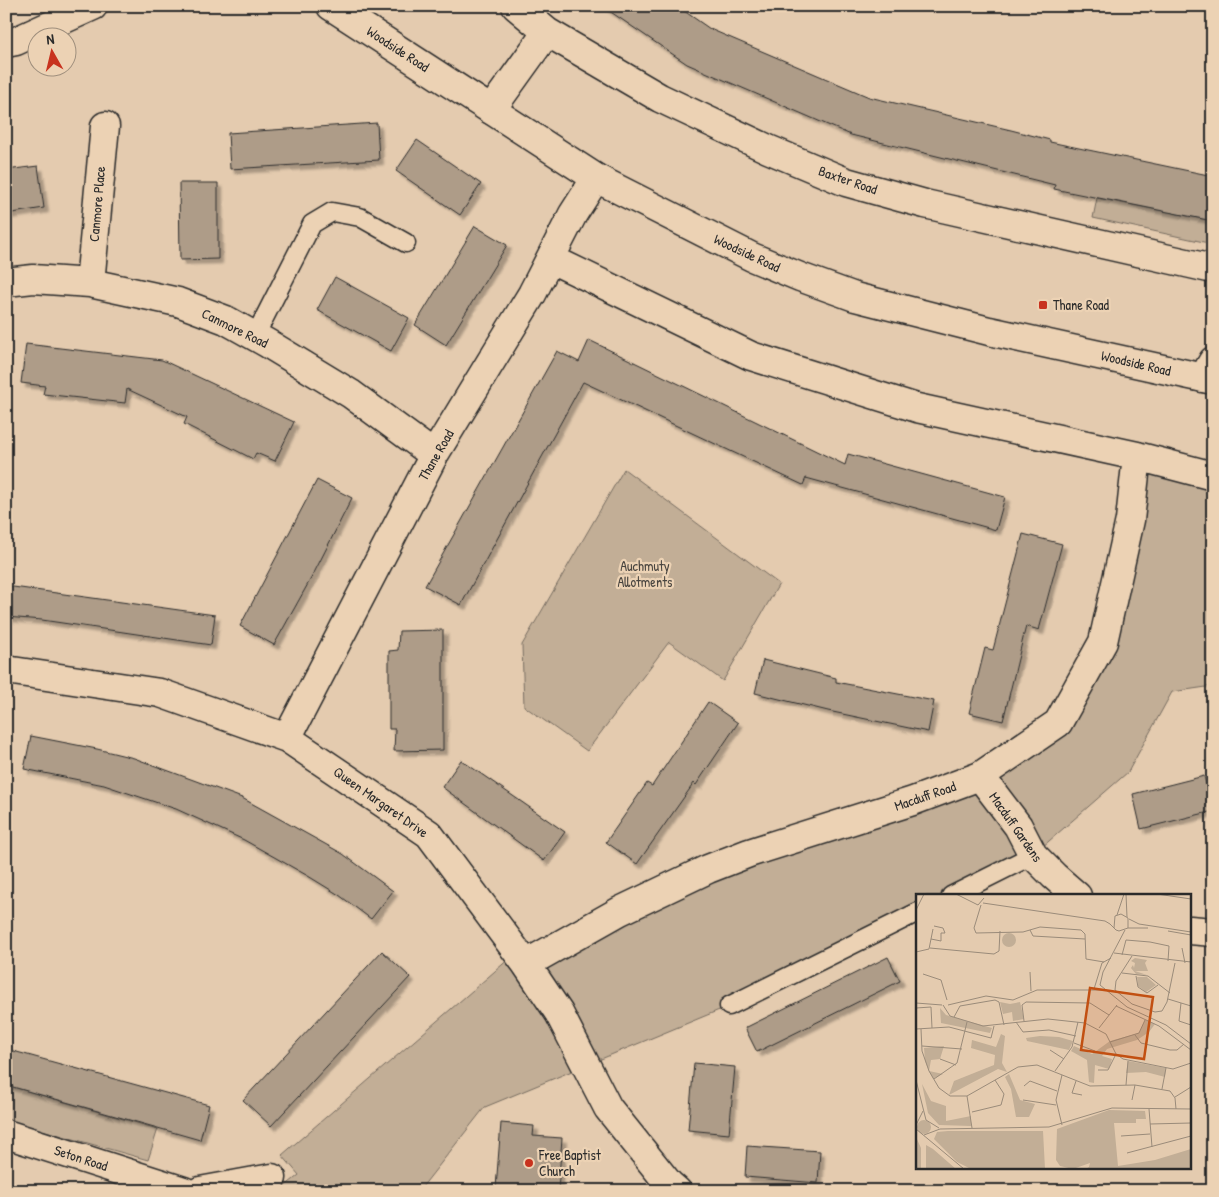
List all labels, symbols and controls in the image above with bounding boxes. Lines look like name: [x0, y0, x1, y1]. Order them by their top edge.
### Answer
street label: Woodside Road: [363, 21, 434, 76]
north arrow: [28, 28, 78, 78]
text: N: [45, 29, 56, 49]
street label: Baxter Road: [816, 161, 881, 199]
street label: Canmore Place: [84, 165, 109, 243]
street label: Woodside Road: [711, 229, 784, 276]
place label: Thane Road: [1053, 295, 1110, 314]
marker: Thane Road: [1037, 299, 1049, 311]
street label: Canmore Road: [199, 303, 272, 352]
street label: Woodside Road: [1099, 345, 1173, 380]
street label: Thane Road: [413, 425, 458, 484]
park label: Auchmuty Allotments: [618, 556, 672, 591]
street label: Queen Margaret Drive: [330, 762, 433, 842]
street label: Macduff Road: [892, 776, 959, 815]
street label: Macduff Gardens: [985, 788, 1047, 865]
inset map: [916, 894, 1192, 1170]
street label: Seton Road: [52, 1140, 111, 1175]
place label: Free Baptist Church: [538, 1145, 601, 1180]
marker: Free Baptist Church: [523, 1157, 535, 1169]

